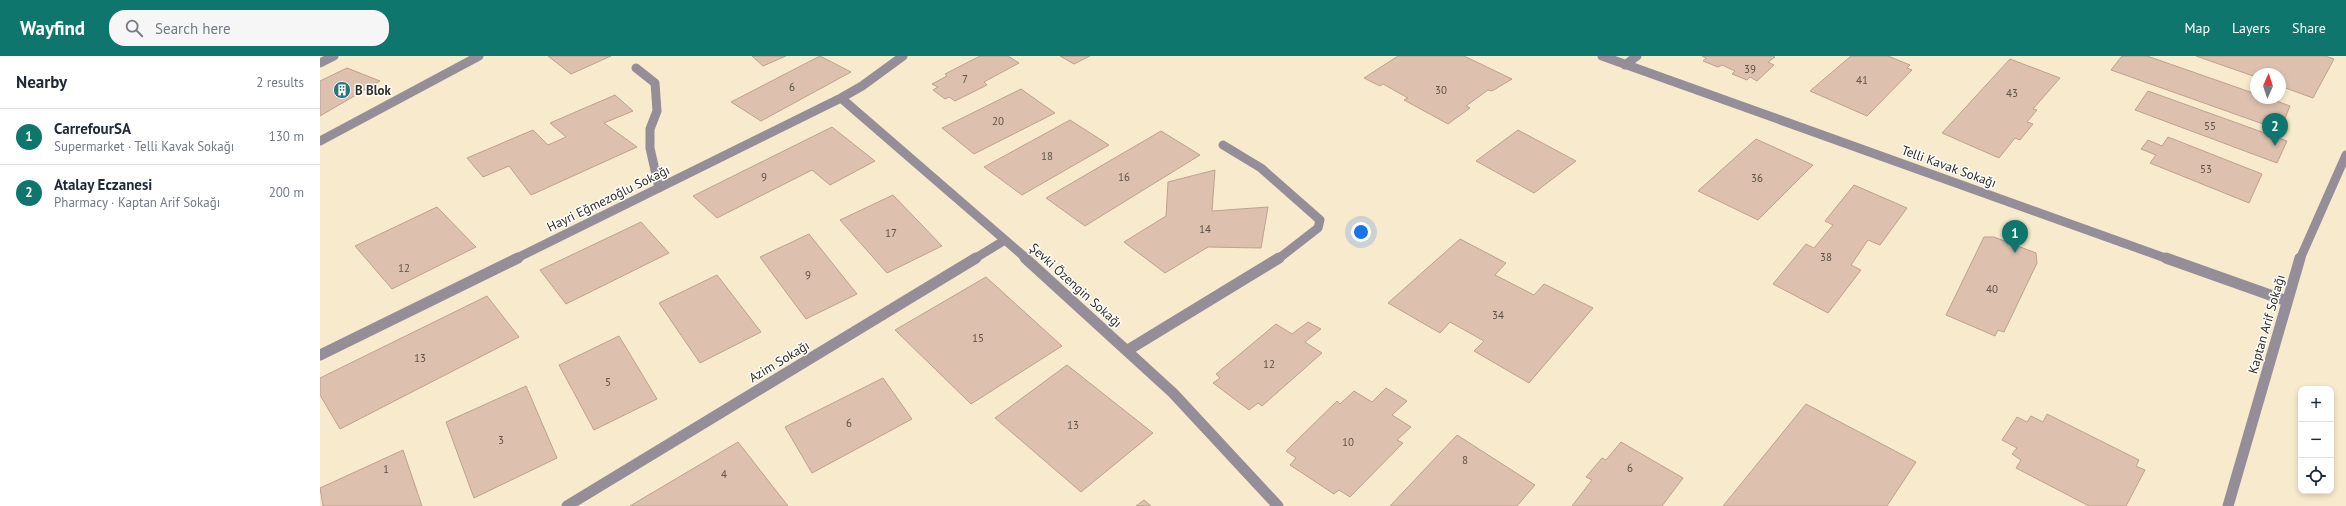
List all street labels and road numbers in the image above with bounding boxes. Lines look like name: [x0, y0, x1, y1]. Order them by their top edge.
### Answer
street label: Telli Kavak Sokağı: [1899, 141, 1999, 192]
street label: Hayri Eğmezoğlu Sokağı: [544, 161, 672, 236]
street label: Şevki Özengin Sokağı: [1026, 239, 1125, 331]
street label: Kaptan Arif Sokağı: [2244, 273, 2289, 376]
street label: Azim Sokağı: [746, 337, 813, 386]

